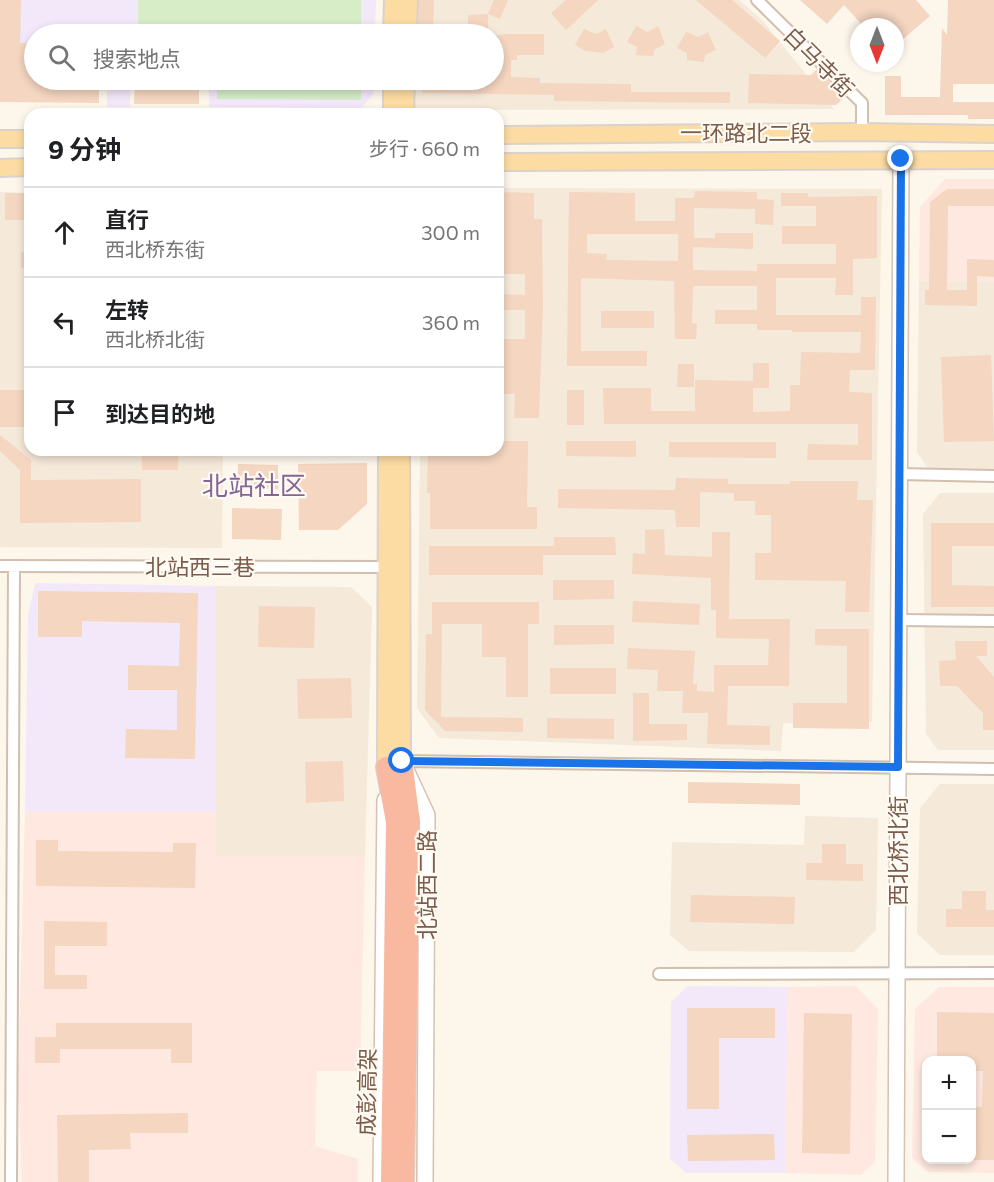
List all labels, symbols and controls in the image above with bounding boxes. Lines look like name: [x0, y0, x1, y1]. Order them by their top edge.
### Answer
north arrow: [850, 18, 904, 72]
street label: 白马寺街: [779, 21, 860, 102]
search box: [24, 24, 504, 90]
icon: search: [45, 41, 78, 74]
text: 搜索地点: [93, 45, 181, 72]
street label: 一环路北二段: [680, 119, 812, 146]
text: 9 分钟: [48, 133, 121, 164]
text: 步行 · 660 m: [369, 136, 480, 160]
route end: [887, 145, 913, 171]
text: 直行: [105, 206, 149, 233]
icon: ahead: [48, 216, 81, 249]
text: 300 m: [421, 220, 480, 244]
text: 西北桥东街: [105, 237, 205, 261]
text: 左转: [105, 296, 149, 323]
icon: left: [48, 306, 81, 339]
text: 360 m: [422, 310, 480, 334]
text: 西北桥北街: [105, 327, 205, 351]
icon: arrive: [48, 396, 81, 429]
text: 到达目的地: [105, 400, 215, 427]
district label: 北站社区: [202, 469, 306, 500]
street label: 北站西三巷: [145, 553, 255, 580]
route start: [388, 747, 414, 773]
street label: 西北桥北街: [884, 796, 911, 906]
street label: 北站西二路: [413, 830, 440, 940]
street label: 成彭高架: [352, 1048, 381, 1136]
map controls: [922, 1056, 976, 1164]
button: +: [922, 1056, 976, 1110]
button: −: [922, 1110, 976, 1164]

